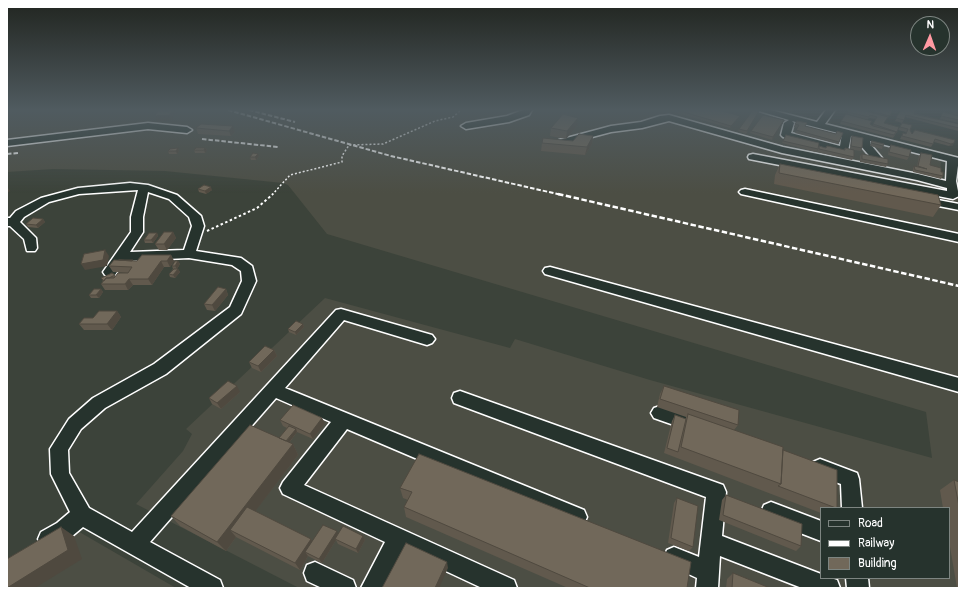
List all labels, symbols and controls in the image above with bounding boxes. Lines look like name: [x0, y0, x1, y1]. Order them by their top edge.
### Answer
north arrow: [910, 16, 950, 56]
text: N: [926, 18, 934, 31]
legend: [820, 507, 950, 579]
text: Road: [858, 516, 883, 531]
text: Railway: [858, 536, 894, 551]
text: Building: [858, 556, 897, 571]

